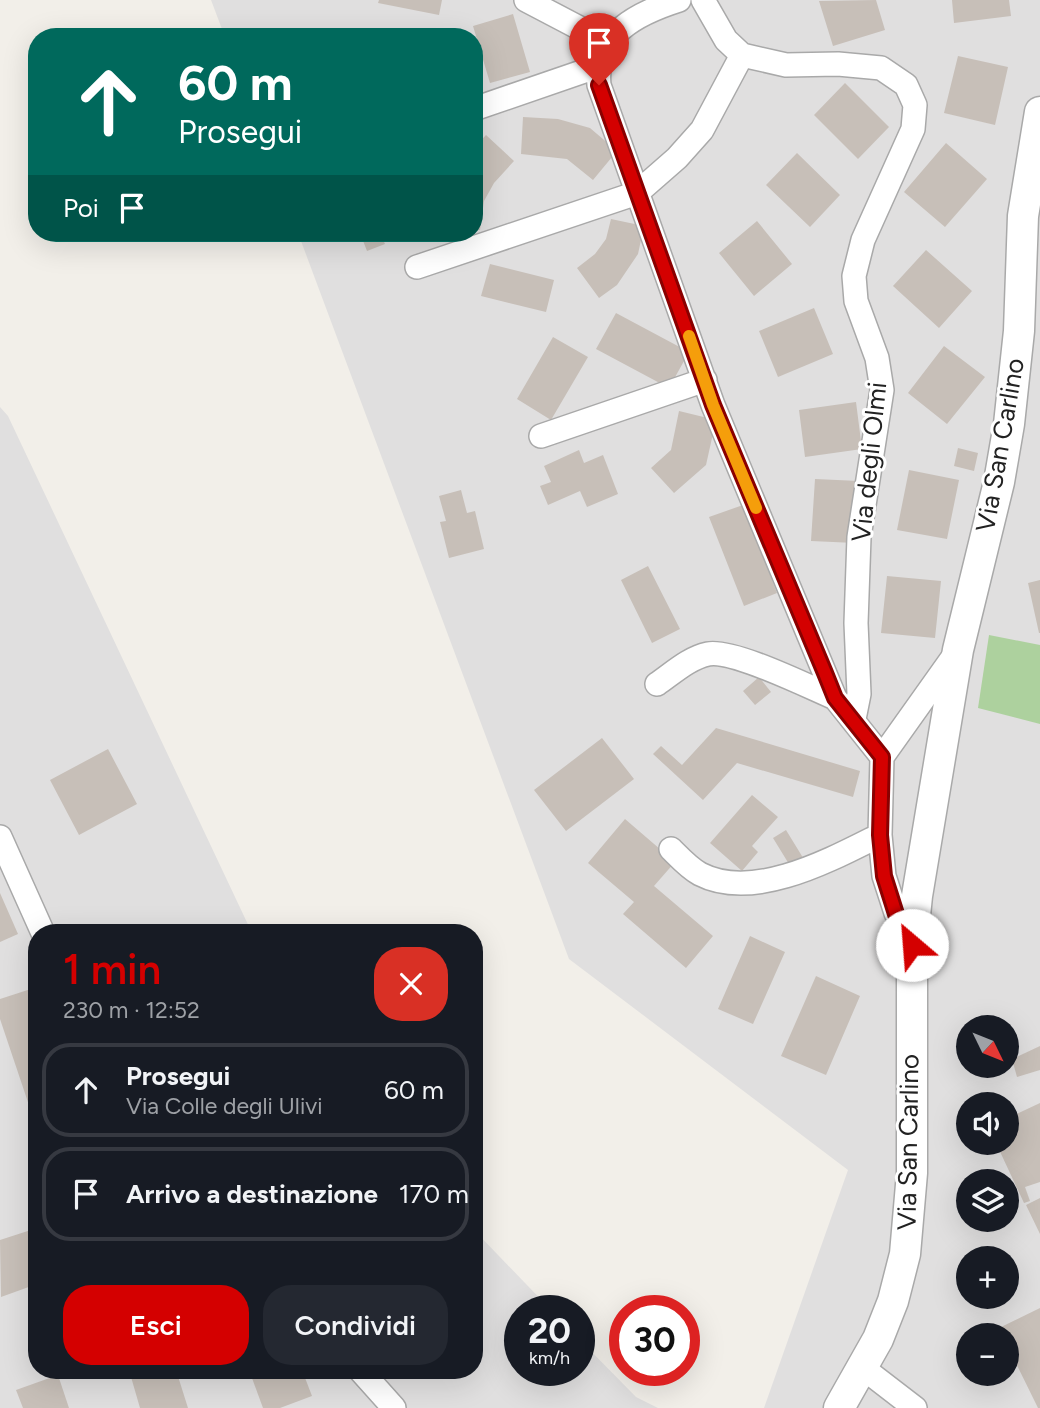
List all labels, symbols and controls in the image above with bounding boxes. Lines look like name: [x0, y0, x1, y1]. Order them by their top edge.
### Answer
pin: [569, 13, 629, 85]
icon: arrive: [580, 24, 618, 62]
text: 60 m: [178, 53, 293, 112]
icon: ahead: [63, 56, 154, 147]
text: Prosegui: [178, 113, 302, 151]
icon: arrive: [113, 189, 151, 227]
text: Poi: [63, 192, 99, 224]
street label: Via San Carlino: [969, 356, 1031, 534]
street label: Via degli Olmi: [845, 380, 893, 544]
position arrow: [875, 908, 949, 982]
text: 1 min: [63, 944, 161, 995]
button: close: [374, 947, 448, 1021]
text: 230 m · 12:52: [63, 996, 200, 1024]
north arrow: [956, 1015, 1018, 1078]
map controls: [956, 1015, 1019, 1386]
street label: Via San Carlino: [890, 1054, 926, 1230]
text: Prosegui: [126, 1060, 230, 1092]
icon: ahead: [67, 1071, 105, 1109]
text: 60 m: [384, 1074, 444, 1106]
text: Via Colle degli Ulivi: [126, 1092, 323, 1120]
button: sound: [956, 1092, 1019, 1155]
button: layers: [956, 1169, 1019, 1232]
icon: arrive: [67, 1175, 105, 1213]
text: Arrivo a destinazione: [126, 1178, 378, 1210]
text: 170 m: [399, 1178, 469, 1210]
button: +: [956, 1246, 1019, 1309]
button: Esci: [63, 1285, 249, 1365]
button: Condividi: [263, 1285, 448, 1365]
speed limit sign: 30: [609, 1295, 700, 1386]
text: 20: [528, 1310, 571, 1352]
button: −: [956, 1323, 1019, 1386]
text: km/h: [529, 1347, 570, 1369]

